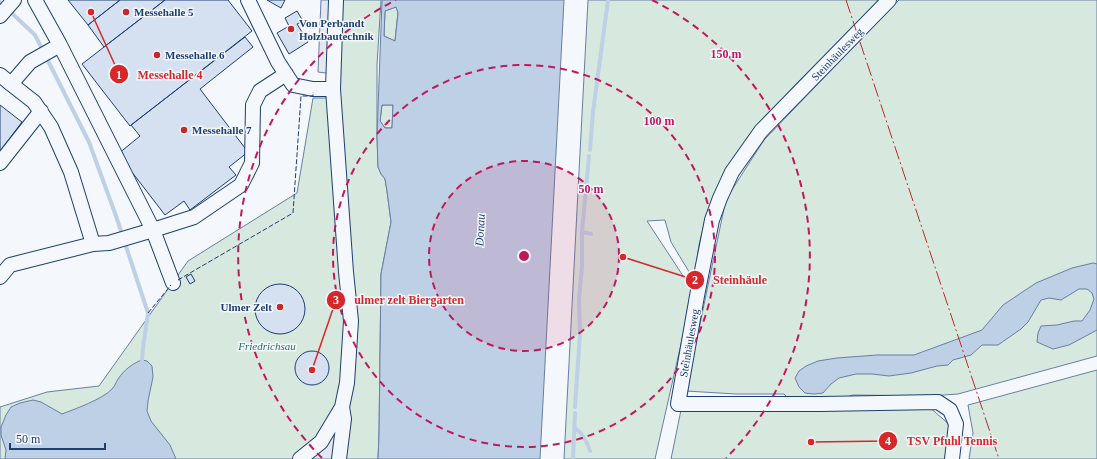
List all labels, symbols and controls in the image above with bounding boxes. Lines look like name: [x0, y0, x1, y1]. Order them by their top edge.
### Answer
place label: Messehalle 5: [134, 6, 194, 18]
marker: Messehalle 5: [121, 7, 131, 17]
place label: Von Perbandt Holzbautechnik: [299, 17, 374, 42]
marker: Von Perbandt Holzbautechnik: [286, 24, 296, 34]
street label: Steinhäulesweg: [809, 25, 866, 83]
text: 150 m: [711, 47, 742, 61]
place label: Messehalle 6: [165, 49, 225, 61]
marker: Messehalle 6: [152, 50, 162, 60]
callout: Messehalle 4: [109, 62, 210, 86]
text: 1: [116, 68, 122, 82]
text: Messehalle 4: [138, 68, 203, 82]
text: 100 m: [644, 114, 675, 128]
place label: Messehalle 7: [192, 124, 252, 136]
marker: Messehalle 7: [179, 125, 189, 135]
text: 50 m: [579, 182, 604, 196]
water label: Donau: [472, 213, 488, 248]
centre of rings: [517, 249, 531, 263]
callout: Steinhäule: [685, 268, 775, 292]
text: 2: [692, 273, 698, 287]
text: Steinhäule: [713, 273, 768, 287]
callout: ulmer zelt Biergarten: [326, 288, 472, 312]
text: 3: [333, 293, 339, 307]
text: ulmer zelt Biergarten: [354, 293, 464, 307]
place label: Ulmer Zelt: [221, 301, 272, 313]
marker: Ulmer Zelt: [275, 302, 285, 312]
street label: Steinhäulesweg: [677, 307, 701, 378]
park label: Friedrichsau: [237, 340, 296, 352]
scale bar: [10, 425, 105, 451]
callout: TSV Pfuhl Tennis: [878, 429, 1005, 453]
text: 50 m: [16, 432, 41, 446]
text: 4: [885, 434, 891, 448]
text: TSV Pfuhl Tennis: [907, 434, 998, 448]

